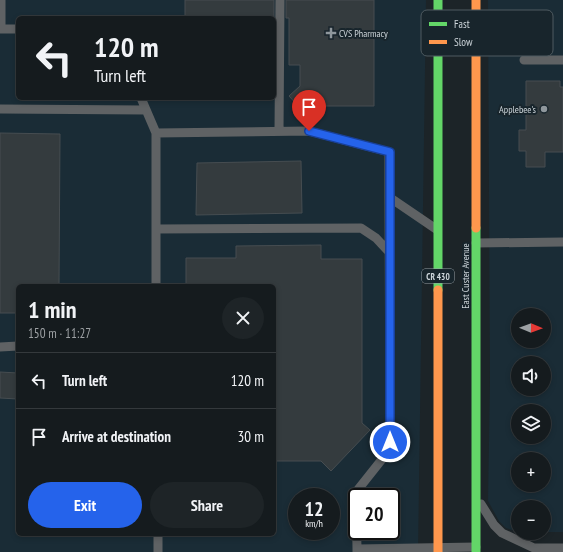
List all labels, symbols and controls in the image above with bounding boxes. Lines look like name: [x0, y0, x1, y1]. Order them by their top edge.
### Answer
legend: [421, 10, 553, 56]
text: Fast: [454, 17, 470, 31]
place label: CVS Pharmacy: [339, 27, 388, 40]
text: 120 m: [94, 28, 158, 65]
marker: CVS Pharmacy: [326, 28, 336, 38]
icon: left: [28, 32, 80, 84]
text: Slow: [454, 35, 473, 49]
text: Turn left: [94, 64, 146, 87]
pin: [292, 90, 326, 131]
icon: arrive: [298, 96, 320, 118]
place label: Applebee's: [499, 103, 537, 116]
marker: Applebee's: [539, 104, 549, 114]
street label: East Custer Avenue: [459, 243, 472, 309]
road number: CR 430: [422, 269, 454, 283]
text: 1 min: [28, 294, 76, 325]
button: close: [222, 297, 264, 339]
north arrow: [511, 308, 551, 348]
map controls: [511, 308, 551, 540]
text: 150 m · 11:27: [28, 325, 91, 342]
button: sound: [511, 356, 551, 396]
icon: left: [28, 370, 50, 392]
text: Turn left: [62, 371, 107, 390]
text: 120 m: [231, 371, 264, 390]
button: layers: [511, 404, 551, 444]
position arrow: [369, 421, 411, 463]
icon: arrive: [28, 426, 50, 448]
text: Arrive at destination: [62, 427, 171, 446]
text: 30 m: [238, 427, 264, 446]
button: +: [511, 452, 551, 492]
button: Exit: [28, 482, 142, 528]
button: Share: [150, 482, 264, 528]
speed limit sign: 20: [348, 488, 400, 540]
text: 12: [304, 496, 324, 522]
button: −: [511, 500, 551, 540]
text: km/h: [305, 517, 323, 530]

